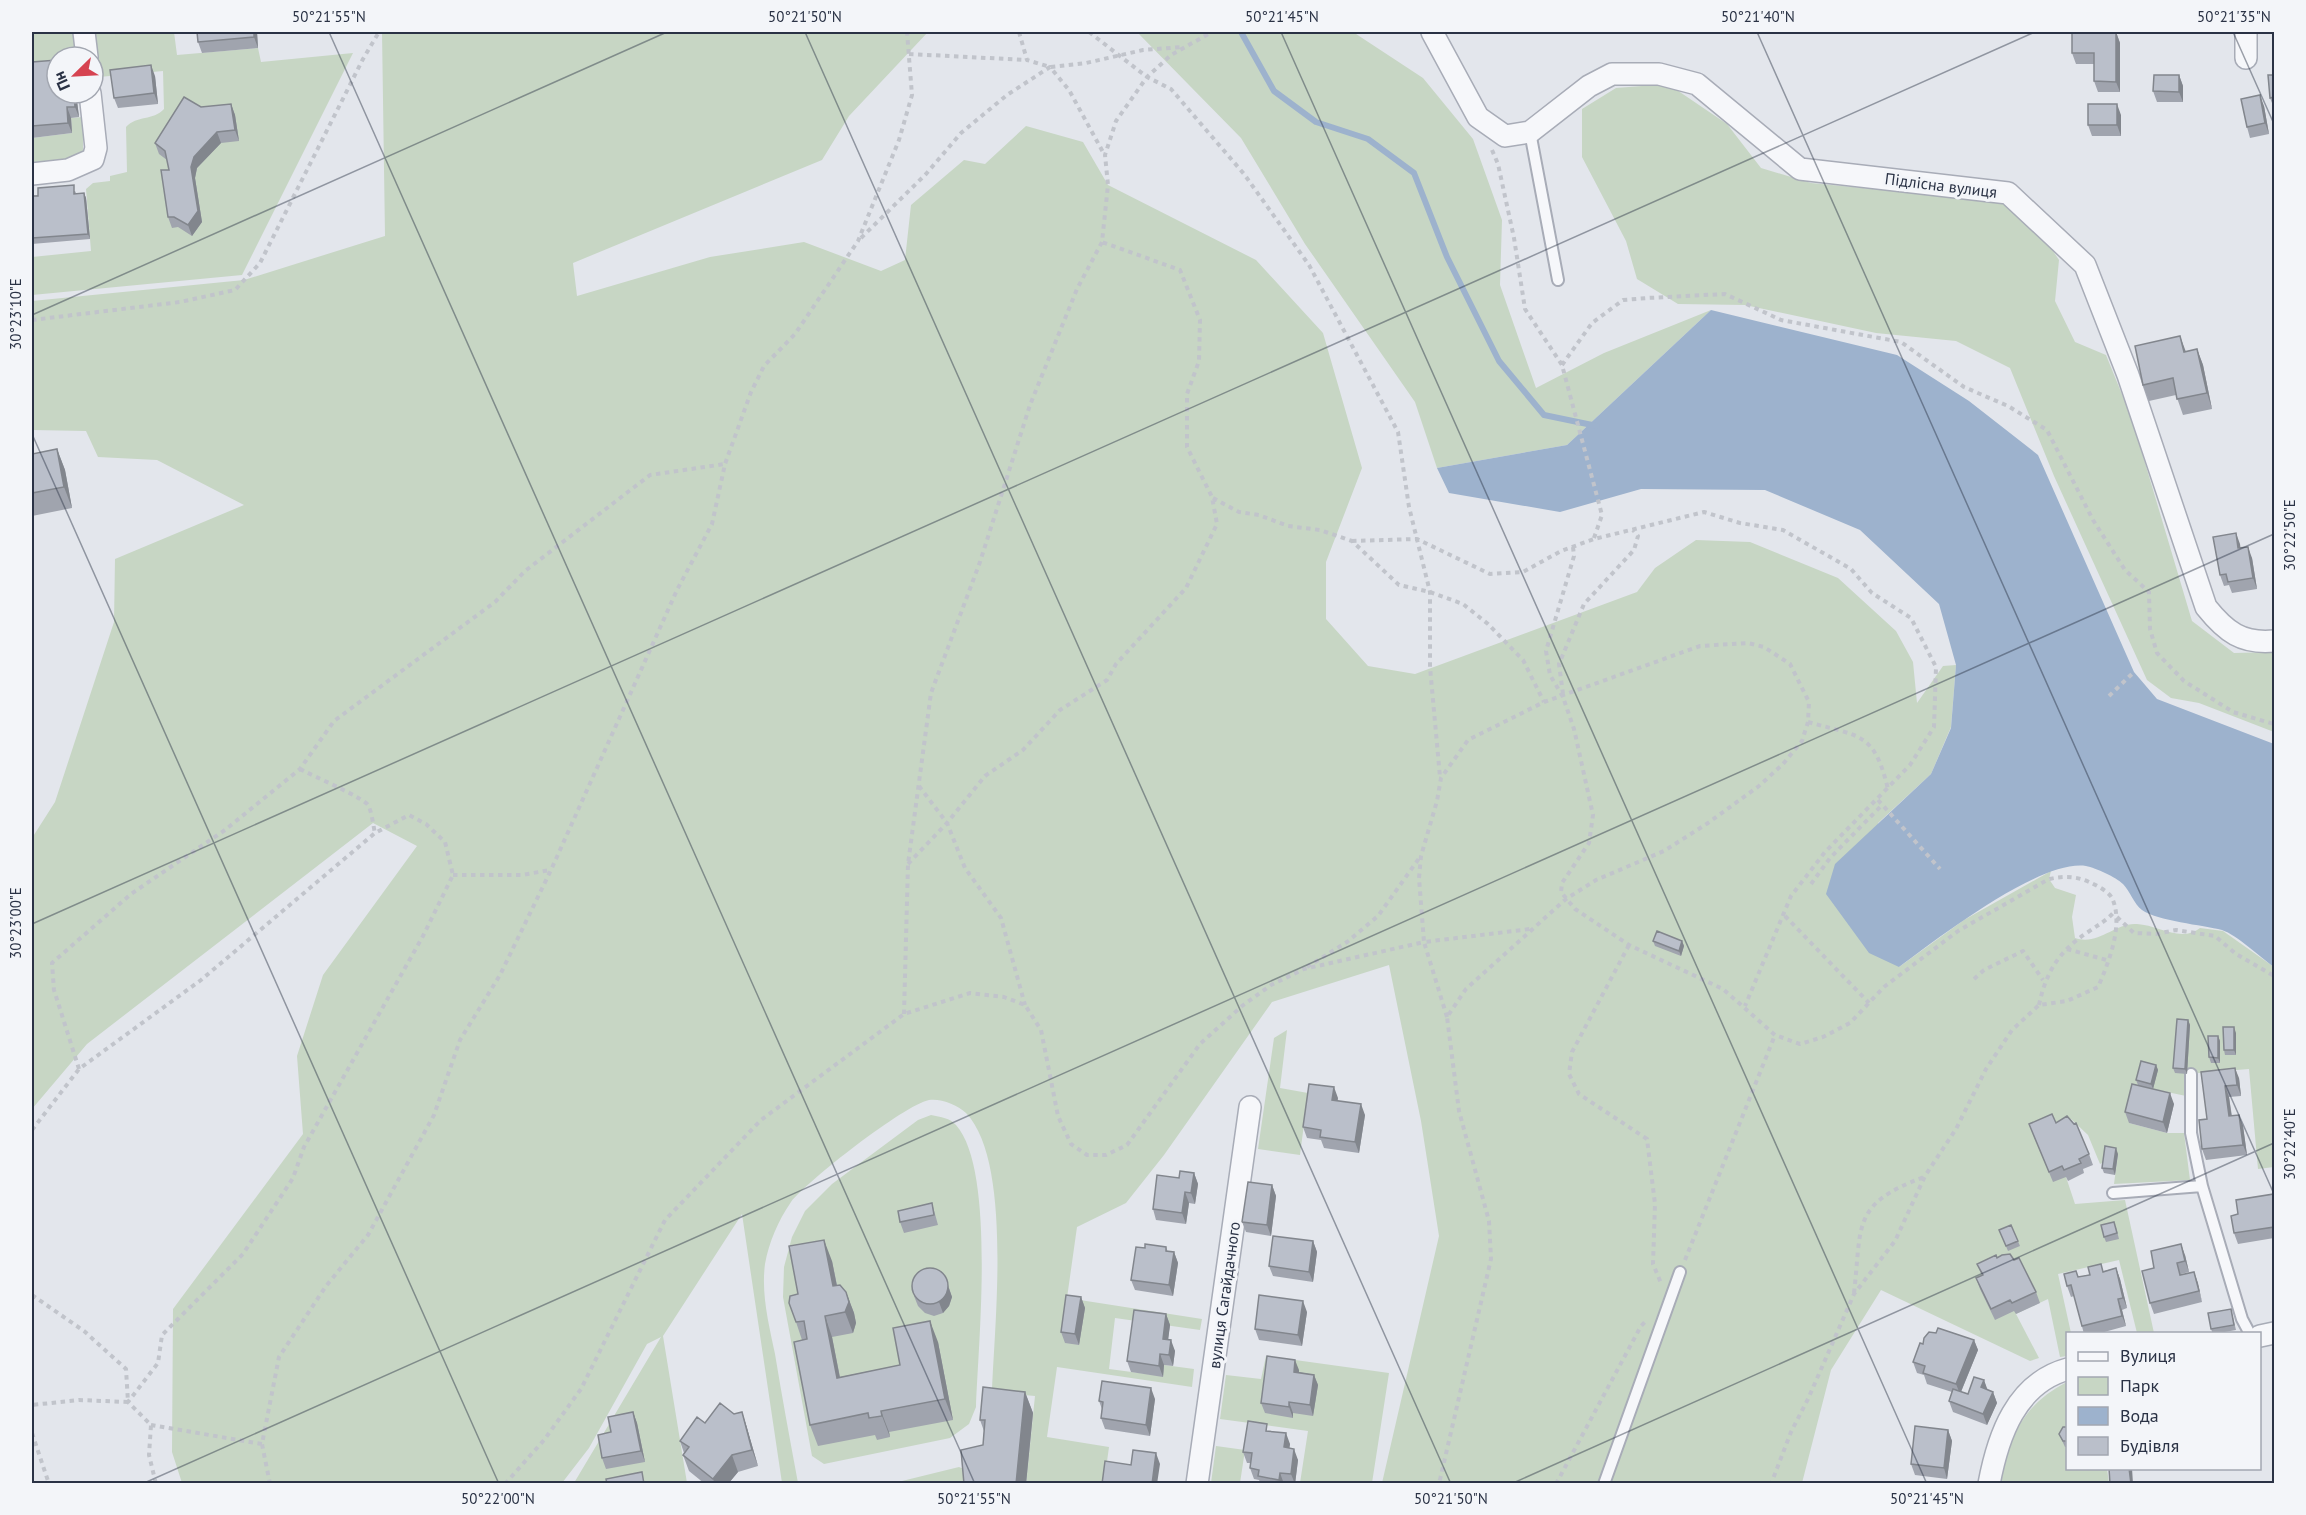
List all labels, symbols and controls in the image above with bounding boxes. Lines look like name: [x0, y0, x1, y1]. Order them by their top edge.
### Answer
text: 50°21'55"N: [292, 7, 366, 26]
text: 50°21'50"N: [768, 7, 842, 26]
text: 50°21'45"N: [1245, 7, 1319, 26]
text: 50°21'40"N: [1721, 7, 1795, 26]
text: 50°21'35"N: [2197, 7, 2271, 26]
north arrow: [45, 45, 105, 105]
text: Пн: [48, 68, 74, 94]
street label: Підлісна вулиця: [1884, 168, 1998, 202]
text: 30°23'10"E: [6, 278, 25, 350]
text: 30°22'50"E: [2280, 499, 2299, 571]
text: 30°23'00"E: [6, 887, 25, 959]
text: 30°22'40"E: [2280, 1108, 2299, 1180]
street label: вулиця Сагайдачного: [1204, 1220, 1244, 1370]
legend: [2066, 1332, 2261, 1470]
text: Вулиця: [2120, 1344, 2176, 1367]
text: Парк: [2120, 1374, 2160, 1397]
text: Вода: [2120, 1404, 2159, 1427]
text: Будівля: [2120, 1434, 2179, 1457]
text: 50°22'00"N: [461, 1489, 535, 1508]
text: 50°21'55"N: [937, 1489, 1011, 1508]
text: 50°21'50"N: [1414, 1489, 1488, 1508]
text: 50°21'45"N: [1890, 1489, 1964, 1508]

